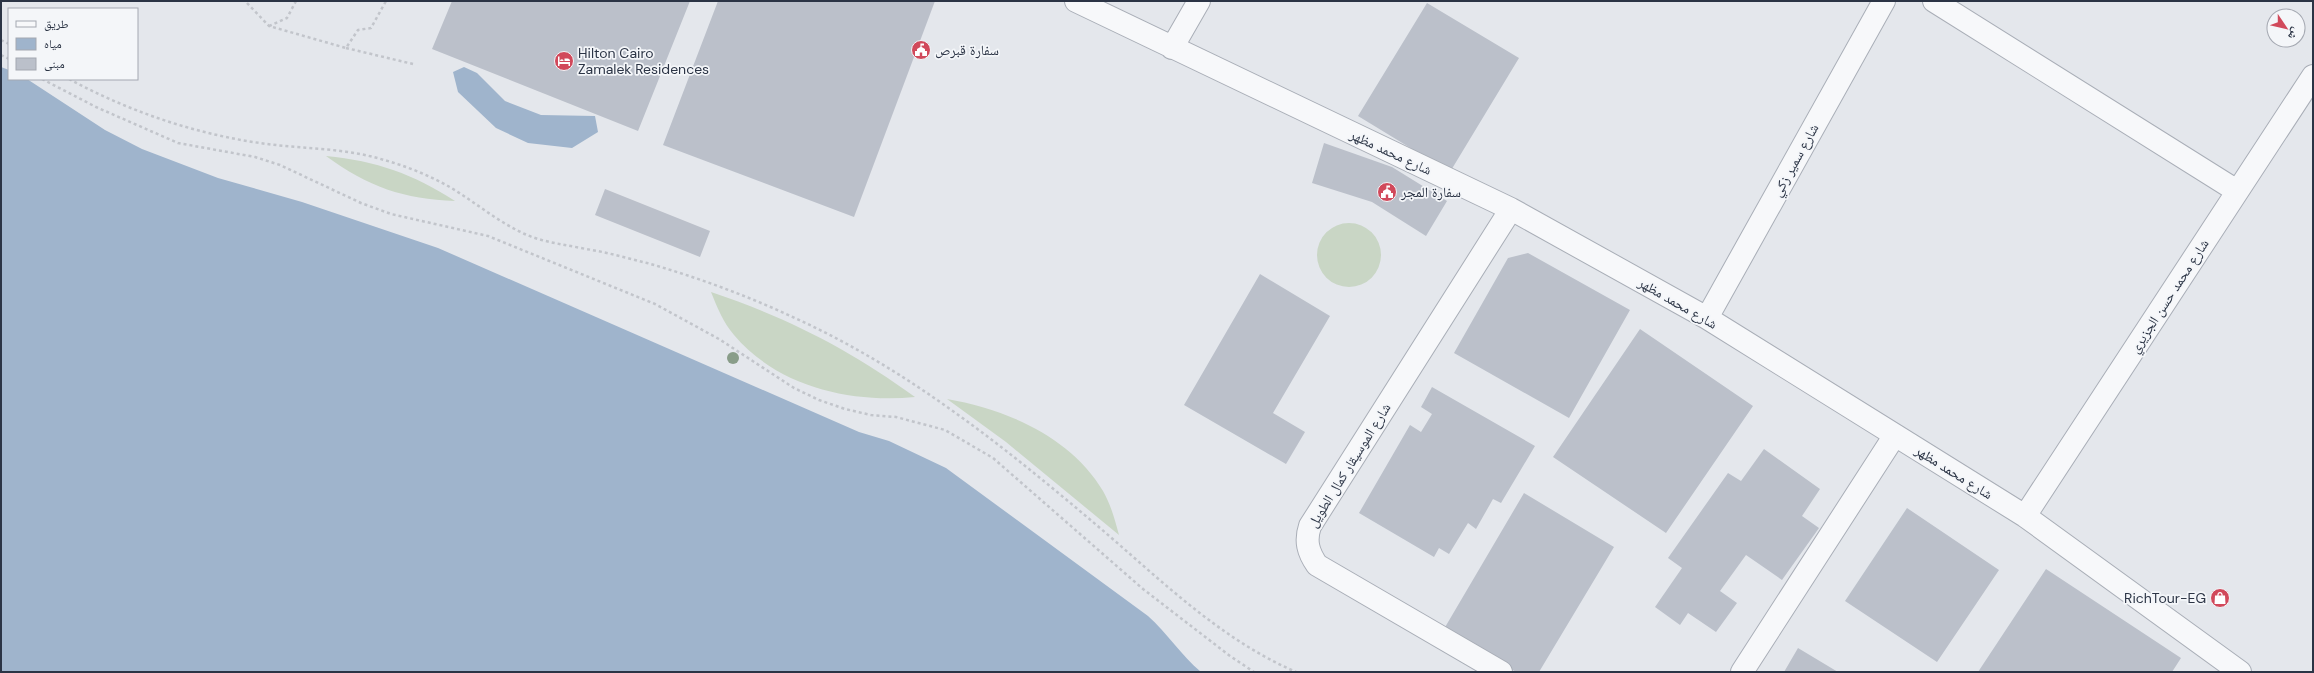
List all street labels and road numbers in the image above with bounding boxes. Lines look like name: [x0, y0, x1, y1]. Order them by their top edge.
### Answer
street label: شارع سمير زكي: [1768, 120, 1825, 201]
street label: شارع محمد مظهر: [1346, 125, 1435, 180]
street label: شارع محمد حسن الجزيري: [2125, 235, 2215, 358]
street label: شارع محمد مظهر: [1634, 273, 1721, 334]
street label: شارع الموسيقار كمال الطويل: [1303, 399, 1395, 531]
street label: شارع محمد مظهر: [1910, 440, 1996, 504]

